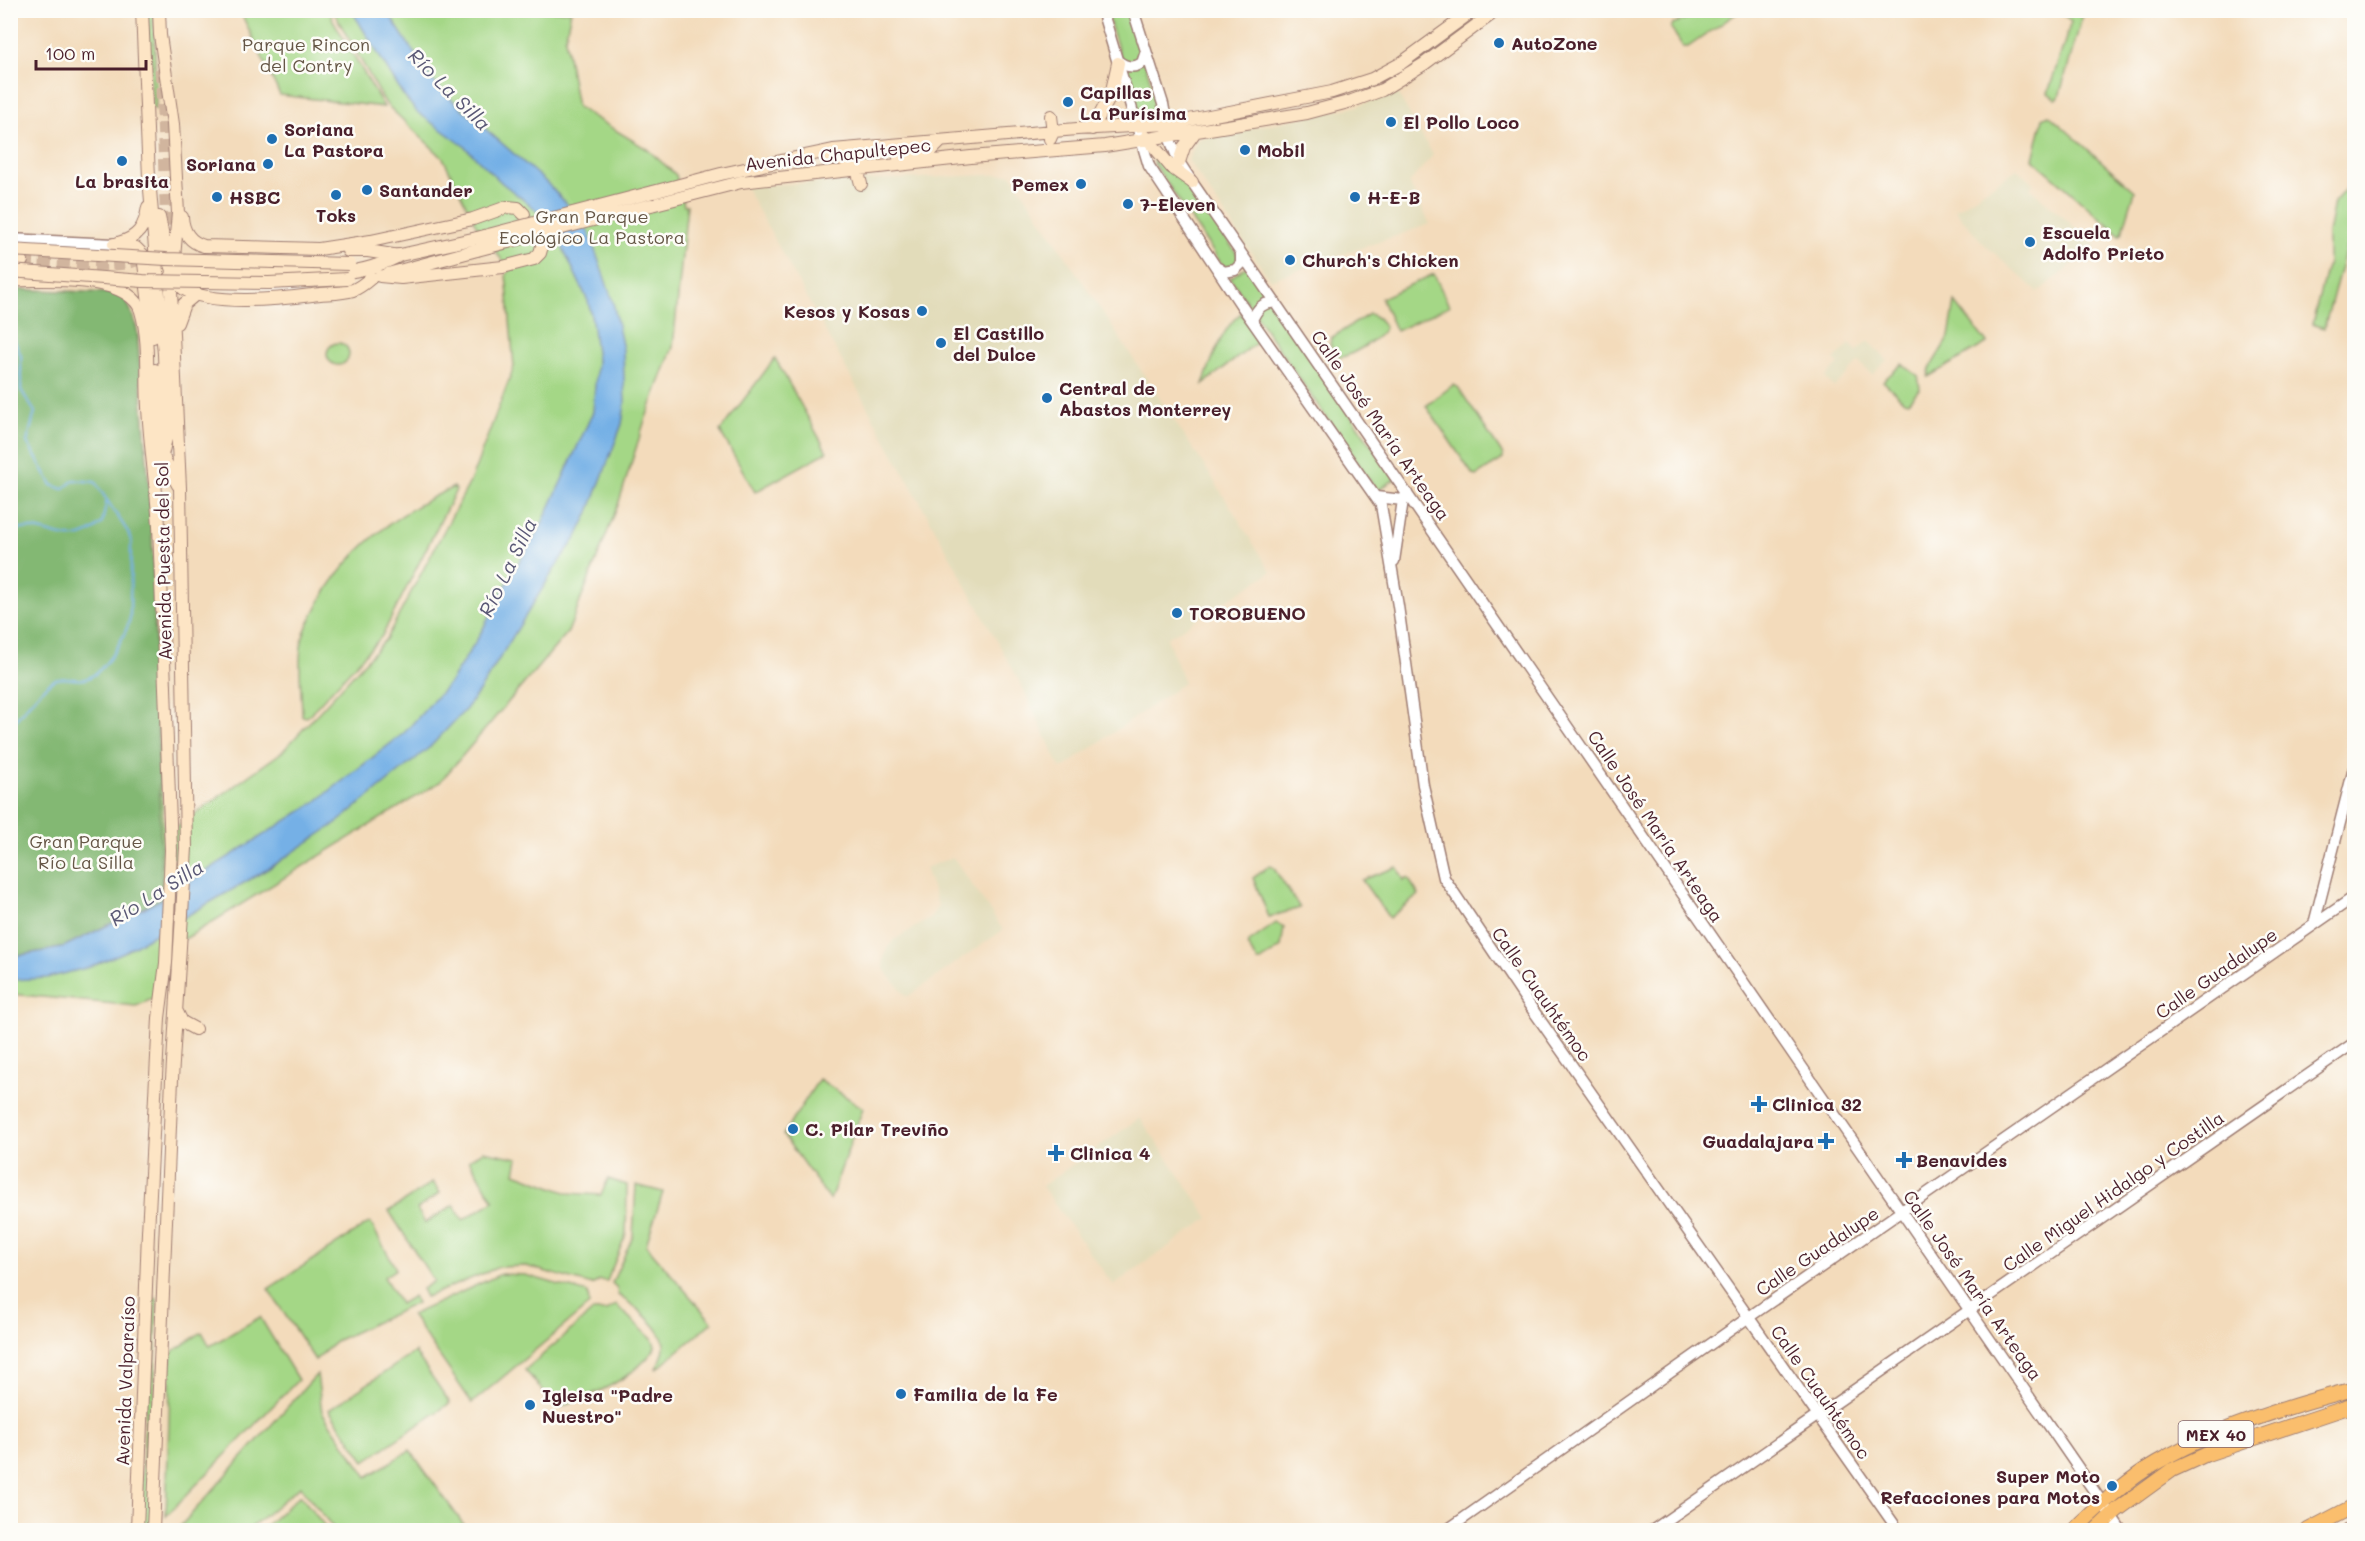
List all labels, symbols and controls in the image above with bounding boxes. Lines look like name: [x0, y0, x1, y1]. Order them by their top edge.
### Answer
place label: AutoZone: [1511, 31, 1598, 55]
park label: Parque Rincon del Contry: [242, 32, 370, 77]
scale bar: [36, 33, 146, 71]
marker: AutoZone: [1492, 36, 1506, 50]
text: 100 m: [45, 41, 95, 65]
water label: Río La Silla: [403, 42, 497, 136]
place label: Capillas La Purísima: [1080, 80, 1187, 125]
marker: Capillas La Purísima: [1061, 95, 1075, 109]
place label: El Pollo Loco: [1403, 110, 1519, 134]
marker: El Pollo Loco: [1384, 115, 1398, 129]
place label: Soriana La Pastora: [284, 117, 384, 162]
marker: Soriana La Pastora: [265, 132, 279, 146]
street label: Avenida Chapultepec: [744, 132, 932, 176]
place label: Mobil: [1257, 138, 1305, 162]
marker: Mobil: [1238, 143, 1252, 157]
place label: Soriana: [186, 152, 256, 176]
marker: La brasita: [115, 154, 129, 168]
marker: Soriana: [261, 157, 275, 171]
place label: La brasita: [75, 169, 169, 193]
place label: Pemex: [1011, 172, 1069, 196]
marker: Pemex: [1074, 177, 1088, 191]
place label: Santander: [379, 178, 473, 202]
marker: Santander: [360, 183, 374, 197]
place label: HSBC: [229, 185, 280, 209]
place label: H-E-B: [1367, 185, 1420, 209]
marker: Toks: [329, 188, 343, 202]
marker: HSBC: [210, 190, 224, 204]
marker: H-E-B: [1348, 190, 1362, 204]
place label: 7-Eleven: [1140, 192, 1216, 216]
marker: 7-Eleven: [1121, 197, 1135, 211]
place label: Toks: [316, 203, 356, 227]
park label: Gran Parque Ecológico La Pastora: [499, 204, 685, 249]
place label: Escuela Adolfo Prieto: [2042, 220, 2164, 265]
marker: Escuela Adolfo Prieto: [2023, 235, 2037, 249]
place label: Church's Chicken: [1302, 248, 1459, 272]
marker: Church's Chicken: [1283, 253, 1297, 267]
place label: Kesos y Kosas: [784, 299, 910, 323]
marker: Kesos y Kosas: [915, 304, 929, 318]
place label: El Castillo del Dulce: [953, 321, 1044, 366]
street label: Calle José María Arteaga: [1306, 325, 1456, 525]
marker: El Castillo del Dulce: [934, 336, 948, 350]
place label: Central de Abastos Monterrey: [1059, 376, 1232, 421]
marker: Central de Abastos Monterrey: [1040, 391, 1054, 405]
street label: Avenida Puesta del Sol: [149, 461, 177, 661]
water label: Río La Silla: [472, 513, 542, 621]
place label: TOROBUENO: [1189, 601, 1306, 625]
marker: TOROBUENO: [1170, 606, 1184, 620]
street label: Calle José María Arteaga: [1583, 725, 1729, 927]
park label: Gran Parque Río La Silla: [29, 829, 143, 874]
water label: Río La Silla: [104, 853, 208, 931]
street label: Calle Cuauhtémoc: [1487, 922, 1597, 1066]
street label: Calle Guadalupe: [2150, 922, 2282, 1024]
place label: Clinica 32: [1772, 1092, 1862, 1116]
marker: Clinica 32: [1750, 1095, 1768, 1113]
street label: Calle Miguel Hidalgo y Costilla: [1998, 1105, 2228, 1277]
place label: C. Pilar Treviño: [805, 1117, 948, 1141]
marker: C. Pilar Treviño: [786, 1122, 800, 1136]
place label: Guadalajara: [1702, 1129, 1814, 1153]
marker: Guadalajara: [1819, 1134, 1833, 1148]
place label: Clinica 4: [1070, 1141, 1150, 1165]
marker: Clinica 4: [1047, 1144, 1065, 1162]
place label: Benavides: [1916, 1148, 2007, 1172]
marker: Benavides: [1897, 1153, 1911, 1167]
street label: Calle José María Arteaga: [1898, 1185, 2048, 1385]
street label: Calle Guadalupe: [1751, 1201, 1883, 1301]
street label: Avenida Valparaíso: [110, 1295, 140, 1466]
street label: Calle Cuauhtémoc: [1766, 1320, 1876, 1464]
place label: Familia de la Fe: [913, 1382, 1058, 1406]
place label: Igleisa "Padre Nuestro": [542, 1383, 673, 1428]
marker: Familia de la Fe: [894, 1387, 908, 1401]
marker: Igleisa "Padre Nuestro": [523, 1398, 537, 1412]
road number: MEX 40: [2178, 1421, 2254, 1447]
place label: Super Moto Refacciones para Motos: [1880, 1464, 2100, 1509]
marker: Super Moto Refacciones para Motos: [2105, 1479, 2119, 1493]

